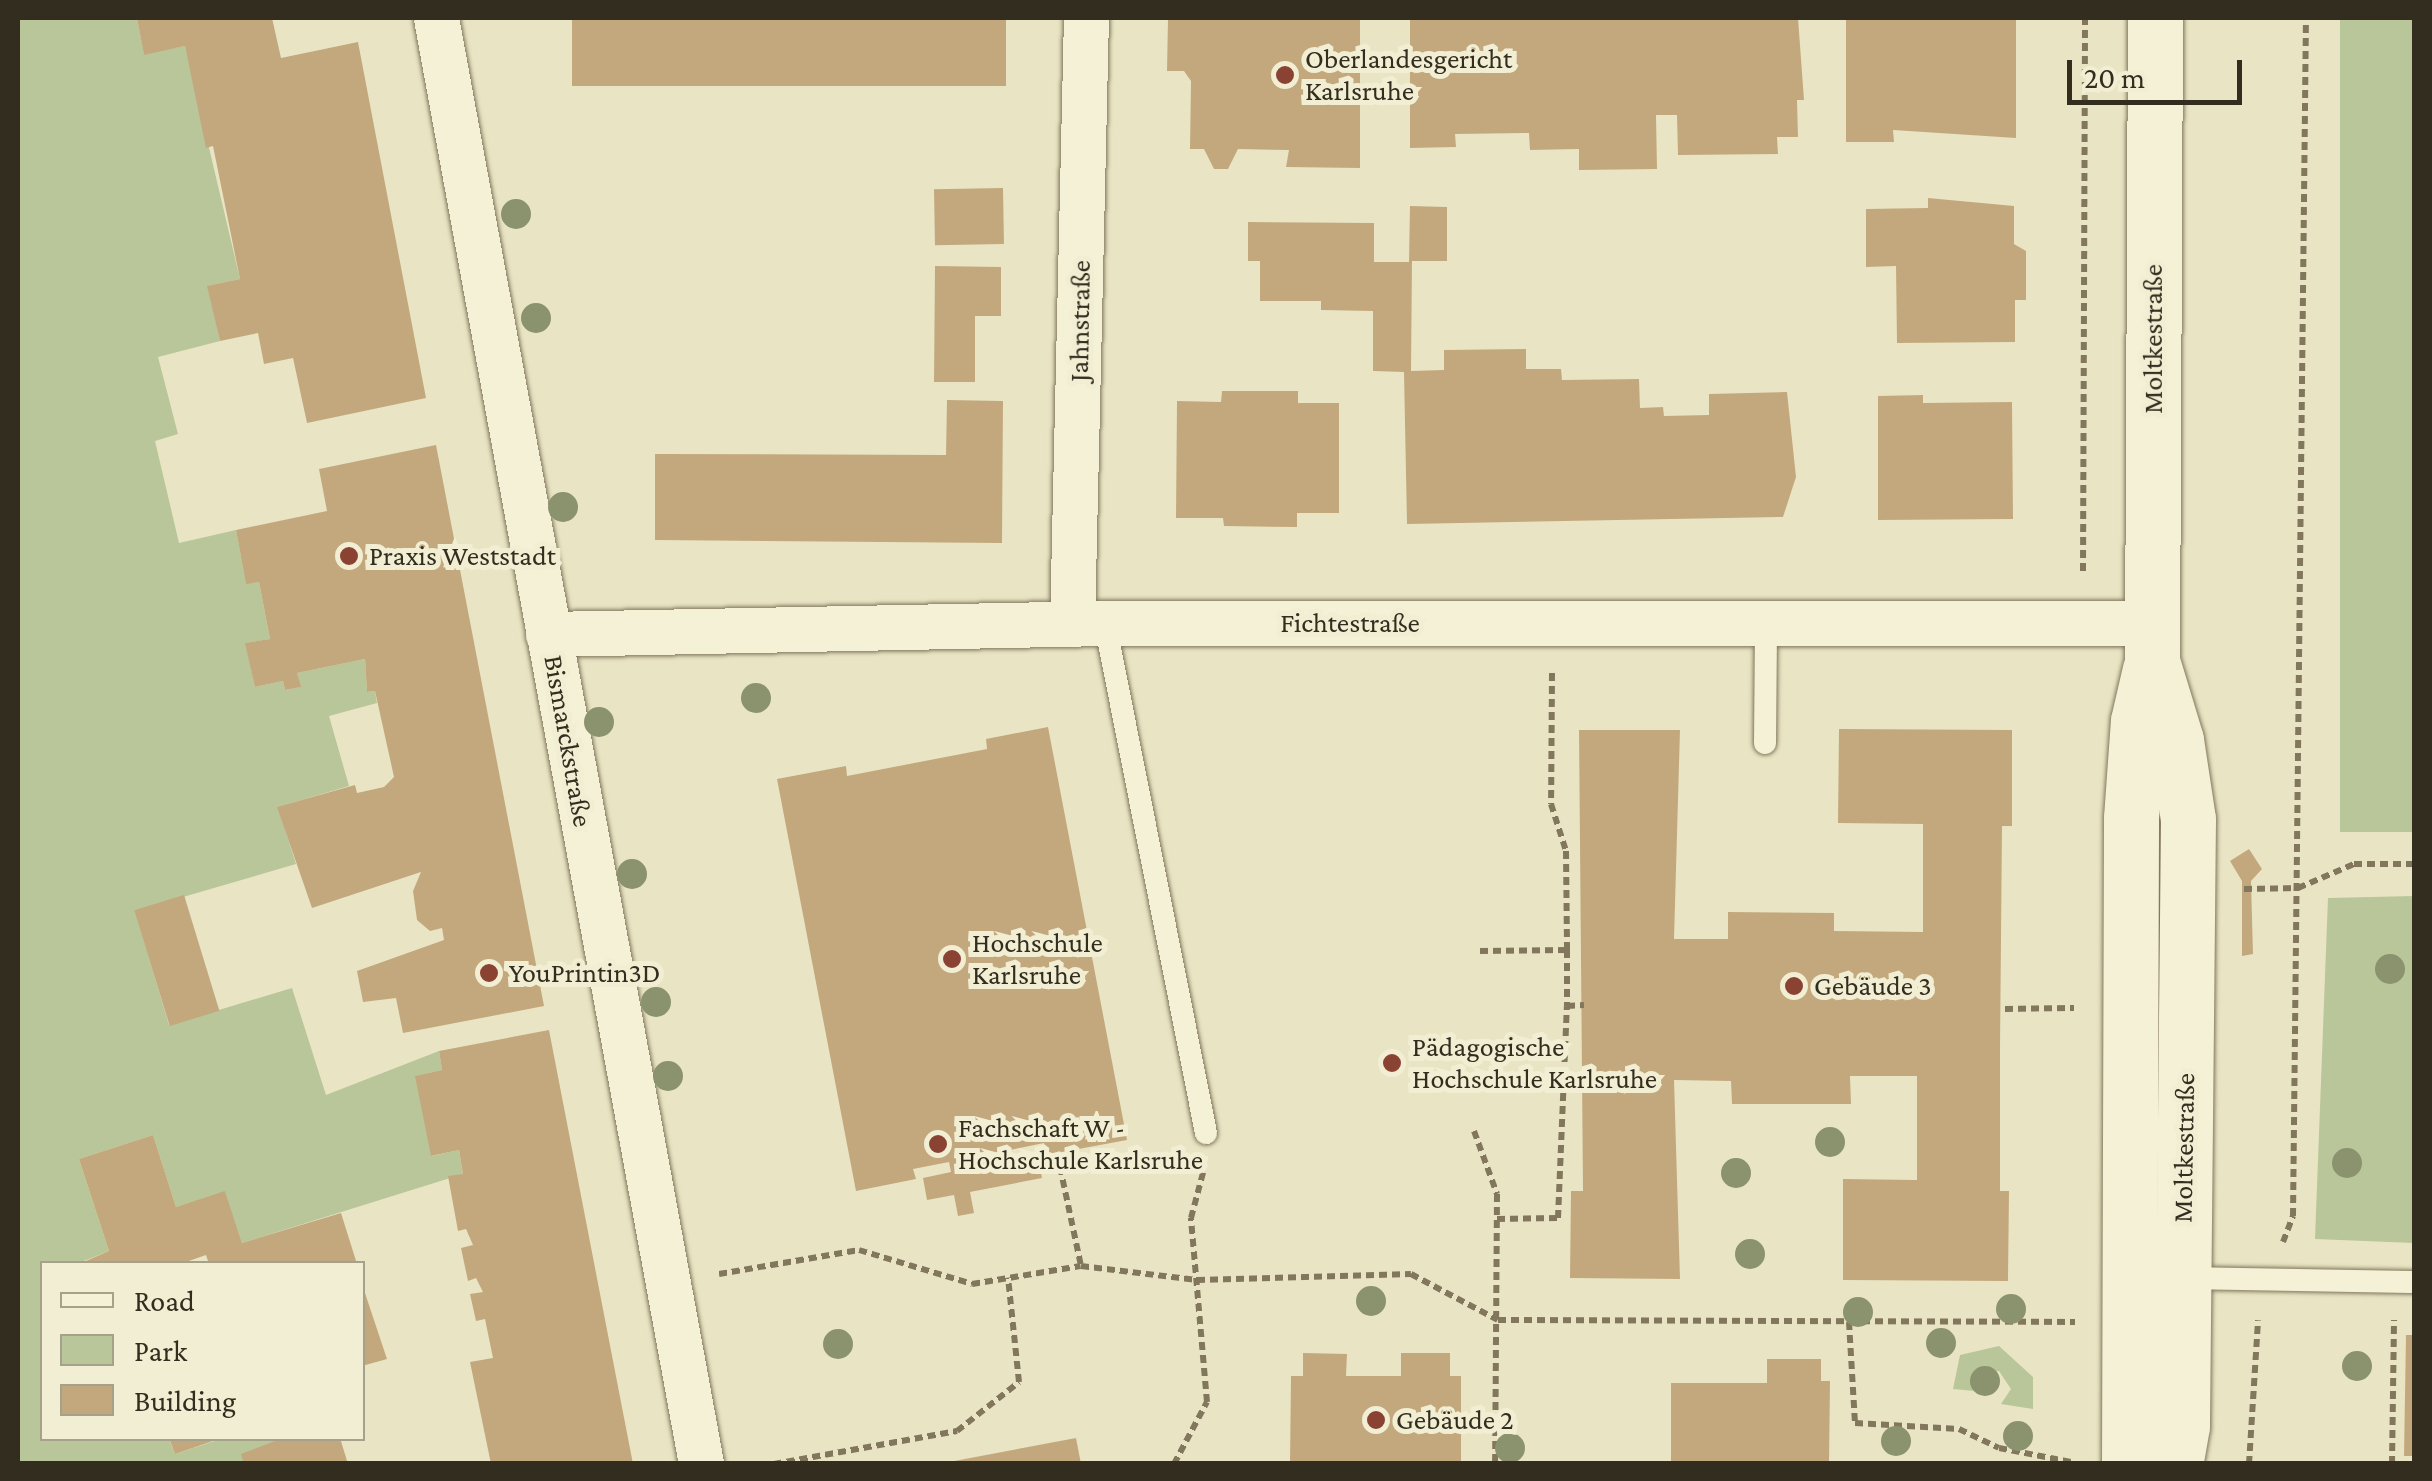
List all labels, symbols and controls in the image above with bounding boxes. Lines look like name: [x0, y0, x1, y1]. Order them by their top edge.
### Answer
scale bar: [2072, 40, 2247, 102]
place label: Oberlandesgericht Karlsruhe: [1305, 42, 1512, 108]
text: 20 m: [2084, 61, 2145, 94]
marker: Oberlandesgericht Karlsruhe: [1274, 64, 1296, 86]
street label: Jahnstraße: [1062, 260, 1098, 382]
street label: Moltkestraße: [2136, 264, 2170, 414]
place label: Praxis Weststadt: [369, 539, 556, 573]
marker: Praxis Weststadt: [338, 545, 360, 567]
street label: Fichtestraße: [1280, 606, 1420, 640]
street label: Bismarckstraße: [536, 653, 600, 829]
place label: Hochschule Karlsruhe: [972, 926, 1103, 992]
marker: Hochschule Karlsruhe: [941, 948, 963, 970]
place label: YouPrintin3D: [509, 956, 660, 990]
marker: YouPrintin3D: [478, 962, 500, 984]
place label: Gebäude 3: [1814, 969, 1932, 1003]
marker: Gebäude 3: [1783, 975, 1805, 997]
place label: Pädagogische Hochschule Karlsruhe: [1412, 1030, 1657, 1096]
marker: Pädagogische Hochschule Karlsruhe: [1381, 1052, 1403, 1074]
street label: Moltkestraße: [2166, 1073, 2202, 1223]
place label: Fachschaft W - Hochschule Karlsruhe: [958, 1111, 1203, 1177]
marker: Fachschaft W - Hochschule Karlsruhe: [927, 1133, 949, 1155]
legend: [40, 1261, 365, 1441]
text: Road: [134, 1284, 195, 1317]
text: Park: [134, 1334, 187, 1367]
text: Building: [134, 1384, 236, 1417]
place label: Gebäude 2: [1396, 1403, 1514, 1437]
marker: Gebäude 2: [1365, 1409, 1387, 1431]

